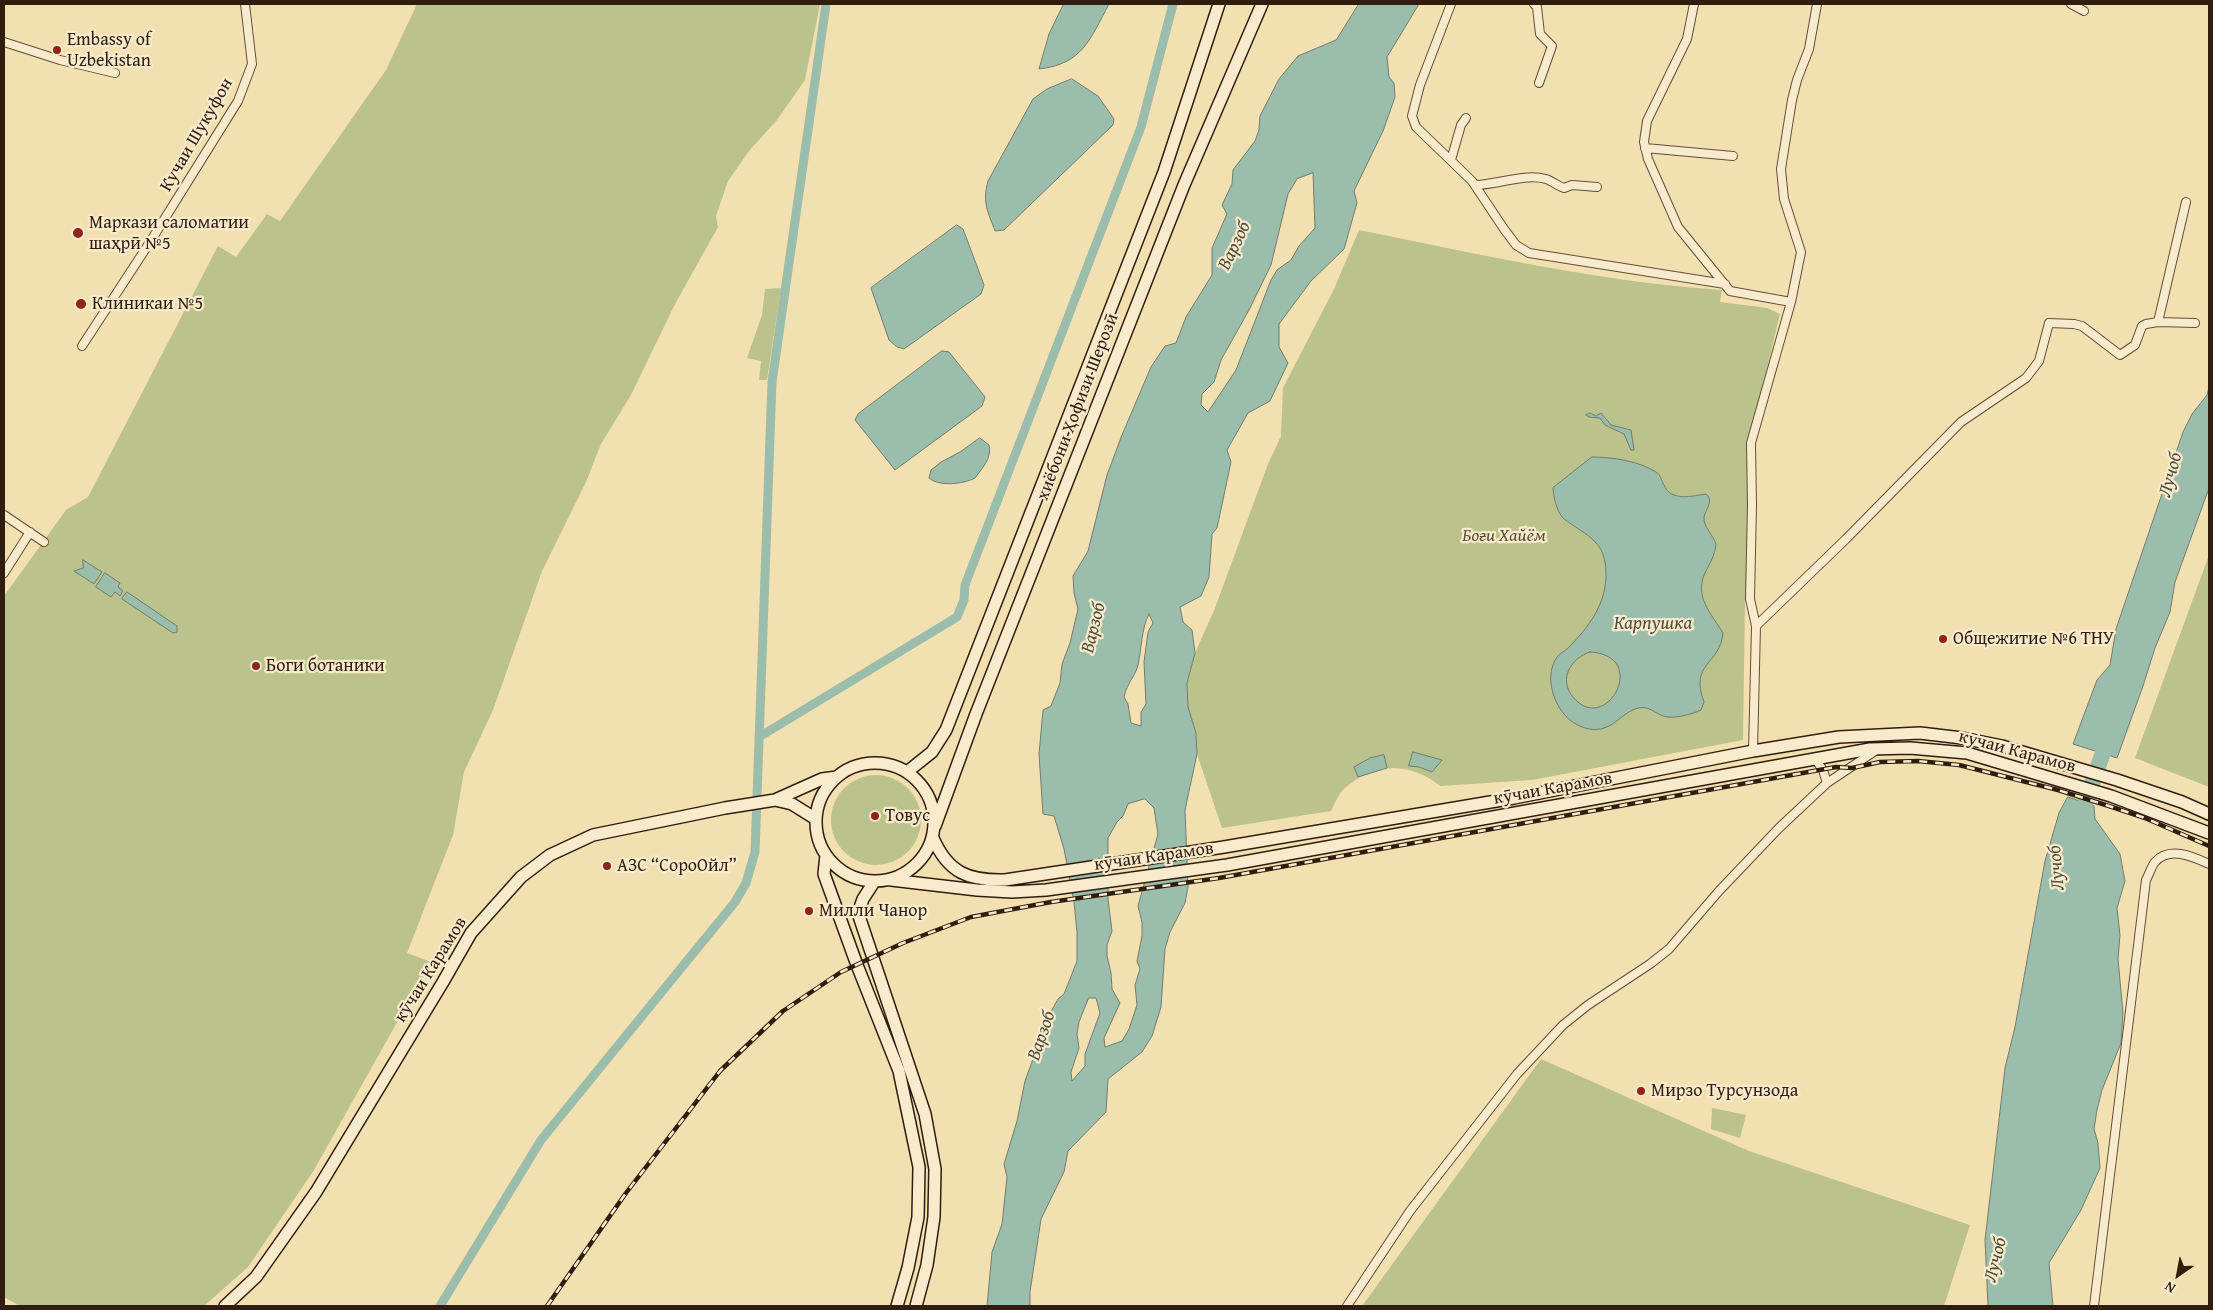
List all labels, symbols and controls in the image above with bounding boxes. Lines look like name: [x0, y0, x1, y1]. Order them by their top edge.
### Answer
place label: Embassy of Uzbekistan: [67, 29, 151, 72]
marker: Embassy of Uzbekistan: [51, 44, 63, 56]
street label: Кучаи Шукуфон: [156, 74, 238, 196]
place label: Маркази саломатии шаҳрӣ №5: [89, 212, 249, 254]
water label: Варзоб: [1214, 218, 1256, 274]
marker: Маркази саломатии шаҳрӣ №5: [71, 226, 85, 240]
place label: Клиникаи №5: [92, 293, 203, 315]
marker: Клиникаи №5: [74, 297, 88, 311]
street label: хиёбони Ҳофизи Шерозӣ: [1032, 310, 1124, 504]
water label: Лучоб: [2154, 450, 2188, 500]
park label: Боғи Хайём: [1462, 525, 1546, 547]
water label: Варзоб: [1077, 601, 1111, 655]
water label: Карпушка: [1614, 613, 1692, 635]
place label: Общежитие №6 ТНУ: [1953, 628, 2114, 650]
marker: Общежитие №6 ТНУ: [1937, 633, 1949, 645]
place label: Боги ботаники: [266, 655, 385, 677]
marker: Боги ботаники: [250, 660, 262, 672]
street label: кӯчаи Карамов: [1956, 726, 2078, 778]
street label: кӯчаи Карамов: [1492, 768, 1614, 810]
place label: Товус: [885, 805, 930, 827]
marker: Товус: [869, 810, 881, 822]
street label: кӯчаи Карамов: [1093, 838, 1215, 876]
water label: Лучоб: [2044, 845, 2070, 891]
place label: АЗС “СороОйл”: [617, 855, 737, 877]
marker: АЗС “СороОйл”: [601, 860, 613, 872]
place label: Милли Чанор: [819, 900, 927, 922]
marker: Милли Чанор: [803, 905, 815, 917]
street label: кӯчаи Карамов: [390, 913, 472, 1027]
water label: Варзоб: [1023, 1008, 1061, 1064]
place label: Мирзо Турсунзода: [1651, 1080, 1798, 1102]
marker: Мирзо Турсунзода: [1635, 1085, 1647, 1097]
water label: Лучоб: [1979, 1235, 2013, 1285]
north arrow: [2153, 1250, 2203, 1300]
text: N: [2160, 1277, 2179, 1299]

